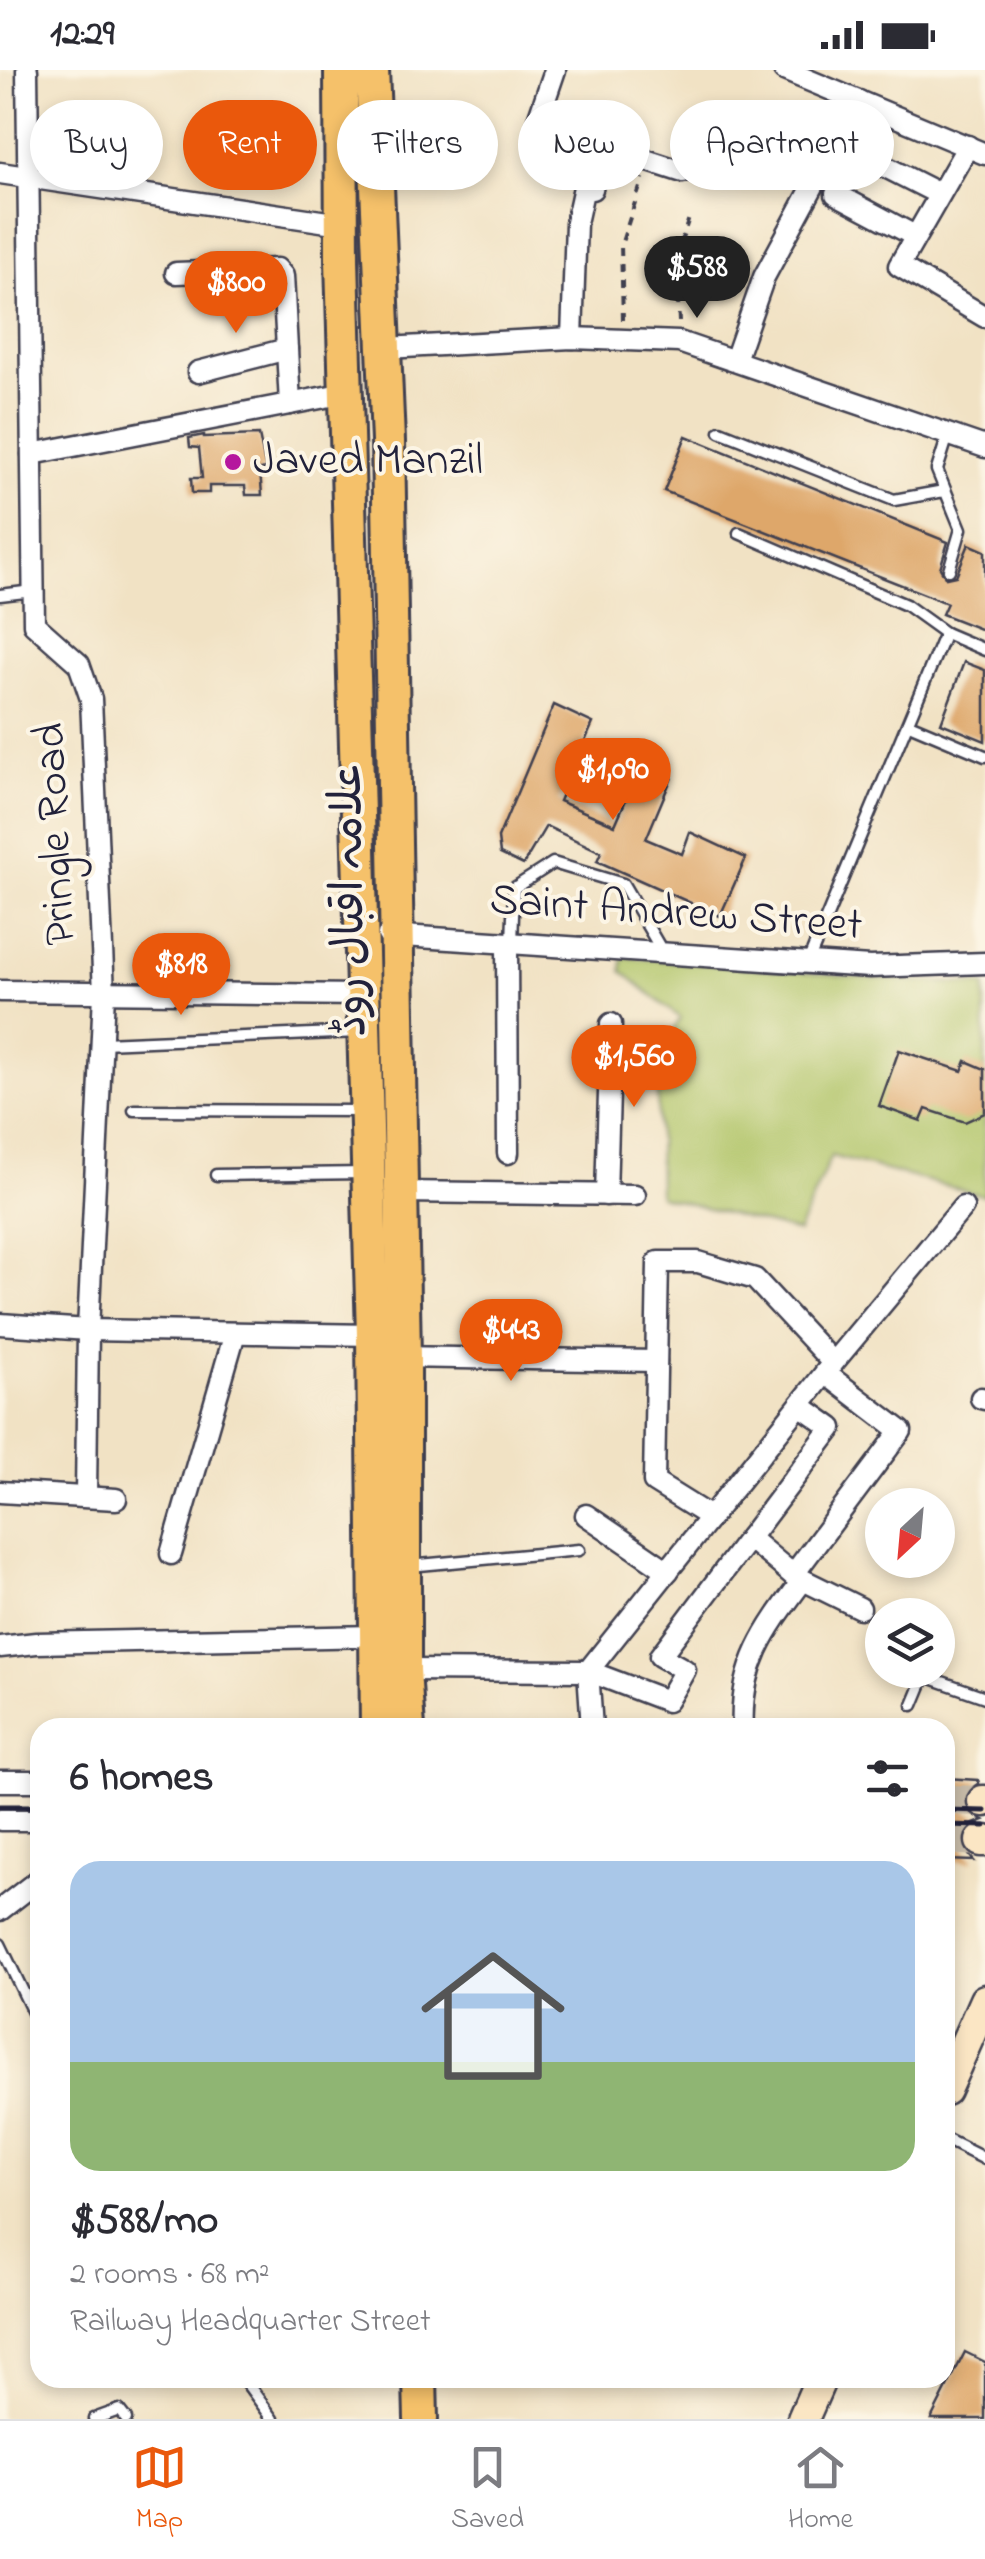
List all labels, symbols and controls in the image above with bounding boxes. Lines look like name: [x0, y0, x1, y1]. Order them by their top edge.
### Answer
text: 12:29: [50, 7, 115, 63]
chip: Buy: [30, 100, 163, 190]
chip: Rent: [183, 100, 317, 190]
chip: Filters: [337, 100, 498, 190]
chip: New: [518, 100, 650, 190]
chip: Apartment: [670, 100, 894, 190]
pin: $588: [638, 236, 756, 321]
text: $588: [666, 245, 728, 292]
pin: $800: [177, 251, 295, 336]
text: $800: [206, 260, 266, 307]
place label: Javed Manzil: [253, 429, 483, 495]
marker: Javed Manzil: [222, 451, 244, 473]
street label: Pringle Road: [18, 721, 97, 947]
pin: $1,090: [532, 738, 694, 823]
text: $1,090: [577, 747, 649, 794]
street label: علامہ اقبال روڈ: [316, 761, 386, 1037]
street label: Saint Andrew Street: [487, 868, 865, 960]
pin: $818: [122, 933, 240, 1018]
text: $818: [154, 942, 208, 989]
pin: $1,560: [553, 1025, 715, 1110]
text: $1,560: [593, 1034, 675, 1081]
pin: $443: [452, 1299, 570, 1384]
text: $443: [482, 1308, 540, 1355]
north arrow: [865, 1488, 955, 1578]
map controls: [865, 1488, 955, 1688]
button: layers: [865, 1598, 955, 1688]
text: 6 homes: [70, 1748, 214, 1809]
icon: filters: [860, 1751, 915, 1806]
icon: home: [403, 1926, 583, 2106]
text: $588/mo: [70, 2191, 218, 2252]
text: 2 rooms · 68 m²: [70, 2252, 269, 2299]
text: Railway Headquarter Street: [70, 2299, 431, 2346]
tab: Map: [132, 2440, 187, 2541]
tab: Saved: [451, 2440, 524, 2541]
tab: Home: [788, 2440, 853, 2541]

